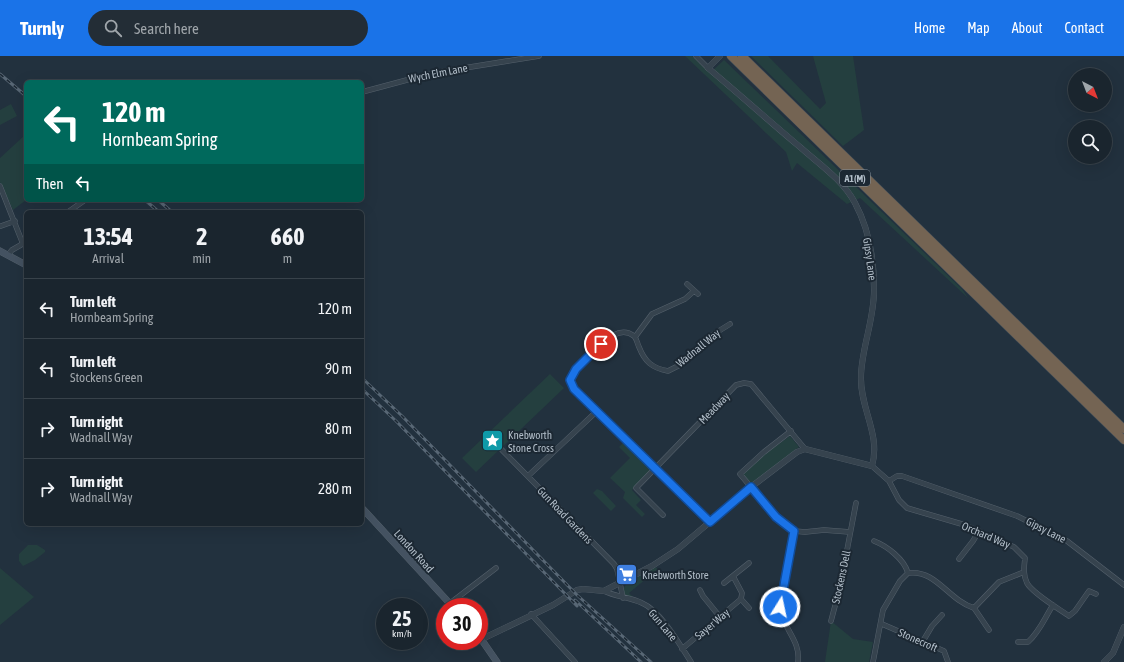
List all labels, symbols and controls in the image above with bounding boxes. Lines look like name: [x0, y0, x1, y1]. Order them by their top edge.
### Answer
search box: [88, 10, 368, 46]
text: Turnly: [20, 17, 64, 39]
icon: search: [102, 17, 124, 39]
text: Search here: [134, 20, 199, 37]
text: Home: [914, 20, 945, 36]
text: Map: [967, 20, 990, 36]
text: About: [1012, 20, 1043, 36]
text: Contact: [1065, 20, 1104, 36]
street label: Wych Elm Lane: [407, 61, 469, 85]
north arrow: [1068, 68, 1112, 112]
map controls: [1068, 68, 1112, 164]
icon: left: [36, 96, 88, 148]
text: 120 m: [102, 96, 165, 128]
button: search: [1068, 120, 1112, 164]
text: Hornbeam Spring: [102, 129, 217, 150]
road number: A1(M): [840, 170, 870, 186]
icon: left: [72, 172, 94, 194]
text: Then: [36, 175, 64, 192]
text: 13:54: [84, 223, 133, 250]
text: 2: [196, 223, 207, 250]
text: 660: [271, 223, 304, 250]
street label: Gipsy Lane: [861, 237, 879, 281]
text: Arrival: [92, 251, 124, 266]
text: min: [192, 251, 211, 266]
text: m: [283, 251, 292, 266]
text: Turn left: [70, 293, 116, 310]
icon: left: [36, 298, 58, 320]
text: 120 m: [318, 300, 352, 317]
text: Hornbeam Spring: [70, 310, 153, 325]
street label: Wadnall Way: [674, 326, 723, 369]
pin: [584, 327, 618, 361]
icon: arrive: [590, 333, 612, 355]
text: Turn left: [70, 353, 116, 370]
icon: left: [36, 358, 58, 380]
text: 90 m: [325, 360, 352, 377]
text: Stockens Green: [70, 370, 143, 385]
street label: Meadway: [696, 390, 732, 426]
text: Turn right: [70, 413, 123, 430]
icon: right: [36, 418, 58, 440]
text: 80 m: [325, 420, 352, 437]
place icon: Knebworth Stone Cross: [480, 428, 506, 454]
place label: Knebworth Stone Cross: [508, 429, 554, 454]
text: Wadnall Way: [70, 430, 133, 445]
text: Turn right: [70, 473, 123, 490]
icon: right: [36, 478, 58, 500]
text: 280 m: [318, 480, 352, 497]
street label: Gun Road Gardens: [535, 484, 595, 546]
text: Wadnall Way: [70, 490, 133, 505]
street label: Gipsy Lane: [1024, 515, 1068, 545]
street label: Orchard Way: [960, 519, 1012, 551]
street label: London Road: [392, 527, 436, 575]
street label: Stockens Dell: [829, 549, 853, 605]
supermarket icon: Knebworth Store: [613, 562, 639, 588]
place label: Knebworth Store: [642, 569, 709, 581]
position arrow: [759, 586, 801, 628]
speed limit sign: 30: [436, 598, 488, 650]
street label: Sayer Way: [692, 606, 732, 642]
text: 25: [393, 607, 411, 630]
street label: Gun Lane: [646, 607, 680, 643]
street label: Stonecroft: [896, 626, 940, 654]
text: km/h: [392, 628, 412, 639]

